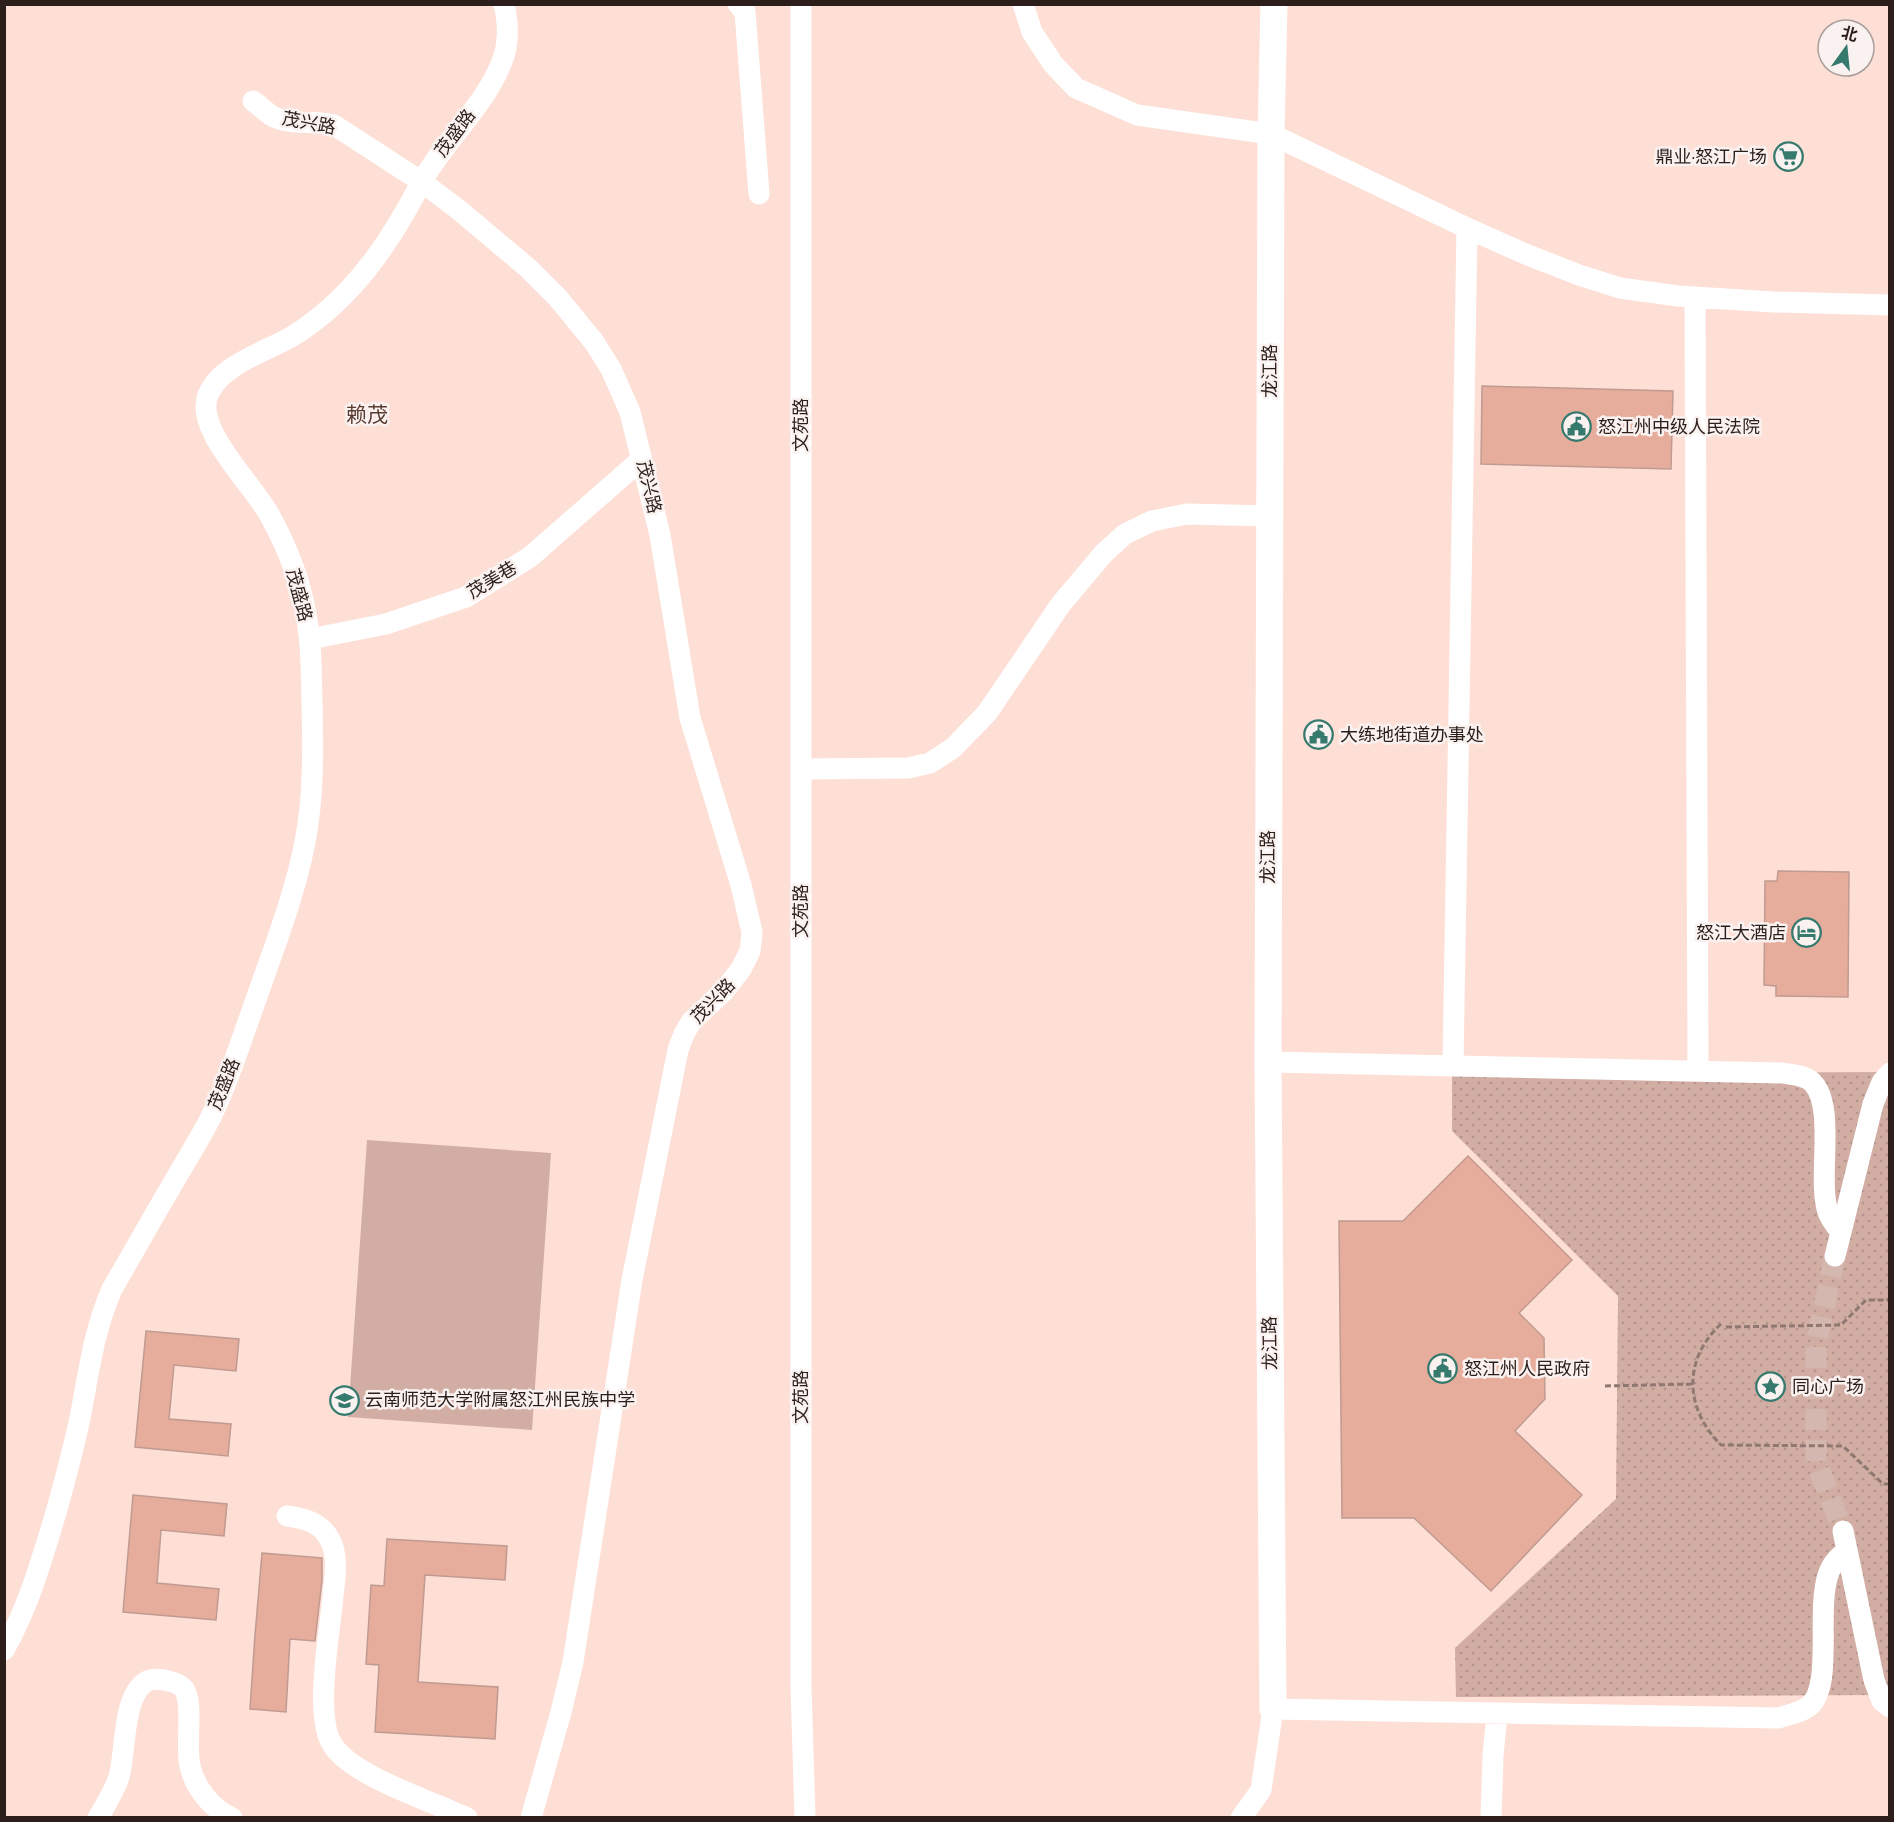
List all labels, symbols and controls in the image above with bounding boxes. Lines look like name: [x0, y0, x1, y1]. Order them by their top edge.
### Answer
north arrow: [1816, 18, 1876, 78]
text: 北: [1839, 24, 1860, 46]
street label: 茂盛路: [431, 105, 480, 161]
street label: 茂兴路: [280, 108, 337, 139]
supermarket icon: 鼎业·怒江广场: [1772, 141, 1804, 173]
place label: 鼎业·怒江广场: [1655, 147, 1767, 168]
street label: 龙江路: [1260, 344, 1281, 398]
street label: 文苑路: [791, 398, 812, 452]
district label: 赖茂: [346, 403, 388, 428]
public building icon: 怒江州中级人民法院: [1561, 411, 1593, 443]
place label: 怒江州中级人民法院: [1598, 417, 1760, 438]
street label: 茂兴路: [632, 458, 665, 516]
street label: 茂美巷: [464, 558, 521, 603]
street label: 茂盛路: [281, 566, 316, 624]
public building icon: 大练地街道办事处: [1303, 719, 1335, 751]
place label: 大练地街道办事处: [1340, 725, 1484, 746]
street label: 龙江路: [1258, 830, 1279, 884]
street label: 文苑路: [791, 884, 812, 938]
hotel icon: 怒江大酒店: [1791, 917, 1823, 949]
place label: 怒江大酒店: [1696, 923, 1786, 944]
street label: 茂兴路: [687, 975, 740, 1028]
street label: 茂盛路: [205, 1055, 244, 1113]
street label: 龙江路: [1260, 1316, 1281, 1370]
public building icon: 怒江州人民政府: [1427, 1353, 1459, 1385]
place label: 怒江州人民政府: [1464, 1359, 1590, 1380]
street label: 文苑路: [791, 1370, 812, 1424]
place icon: 同心广场: [1755, 1371, 1787, 1403]
place label: 同心广场: [1792, 1377, 1864, 1398]
school or university icon: 云南师范大学附属怒江州民族中学: [328, 1384, 360, 1416]
place label: 云南师范大学附属怒江州民族中学: [365, 1390, 635, 1411]

